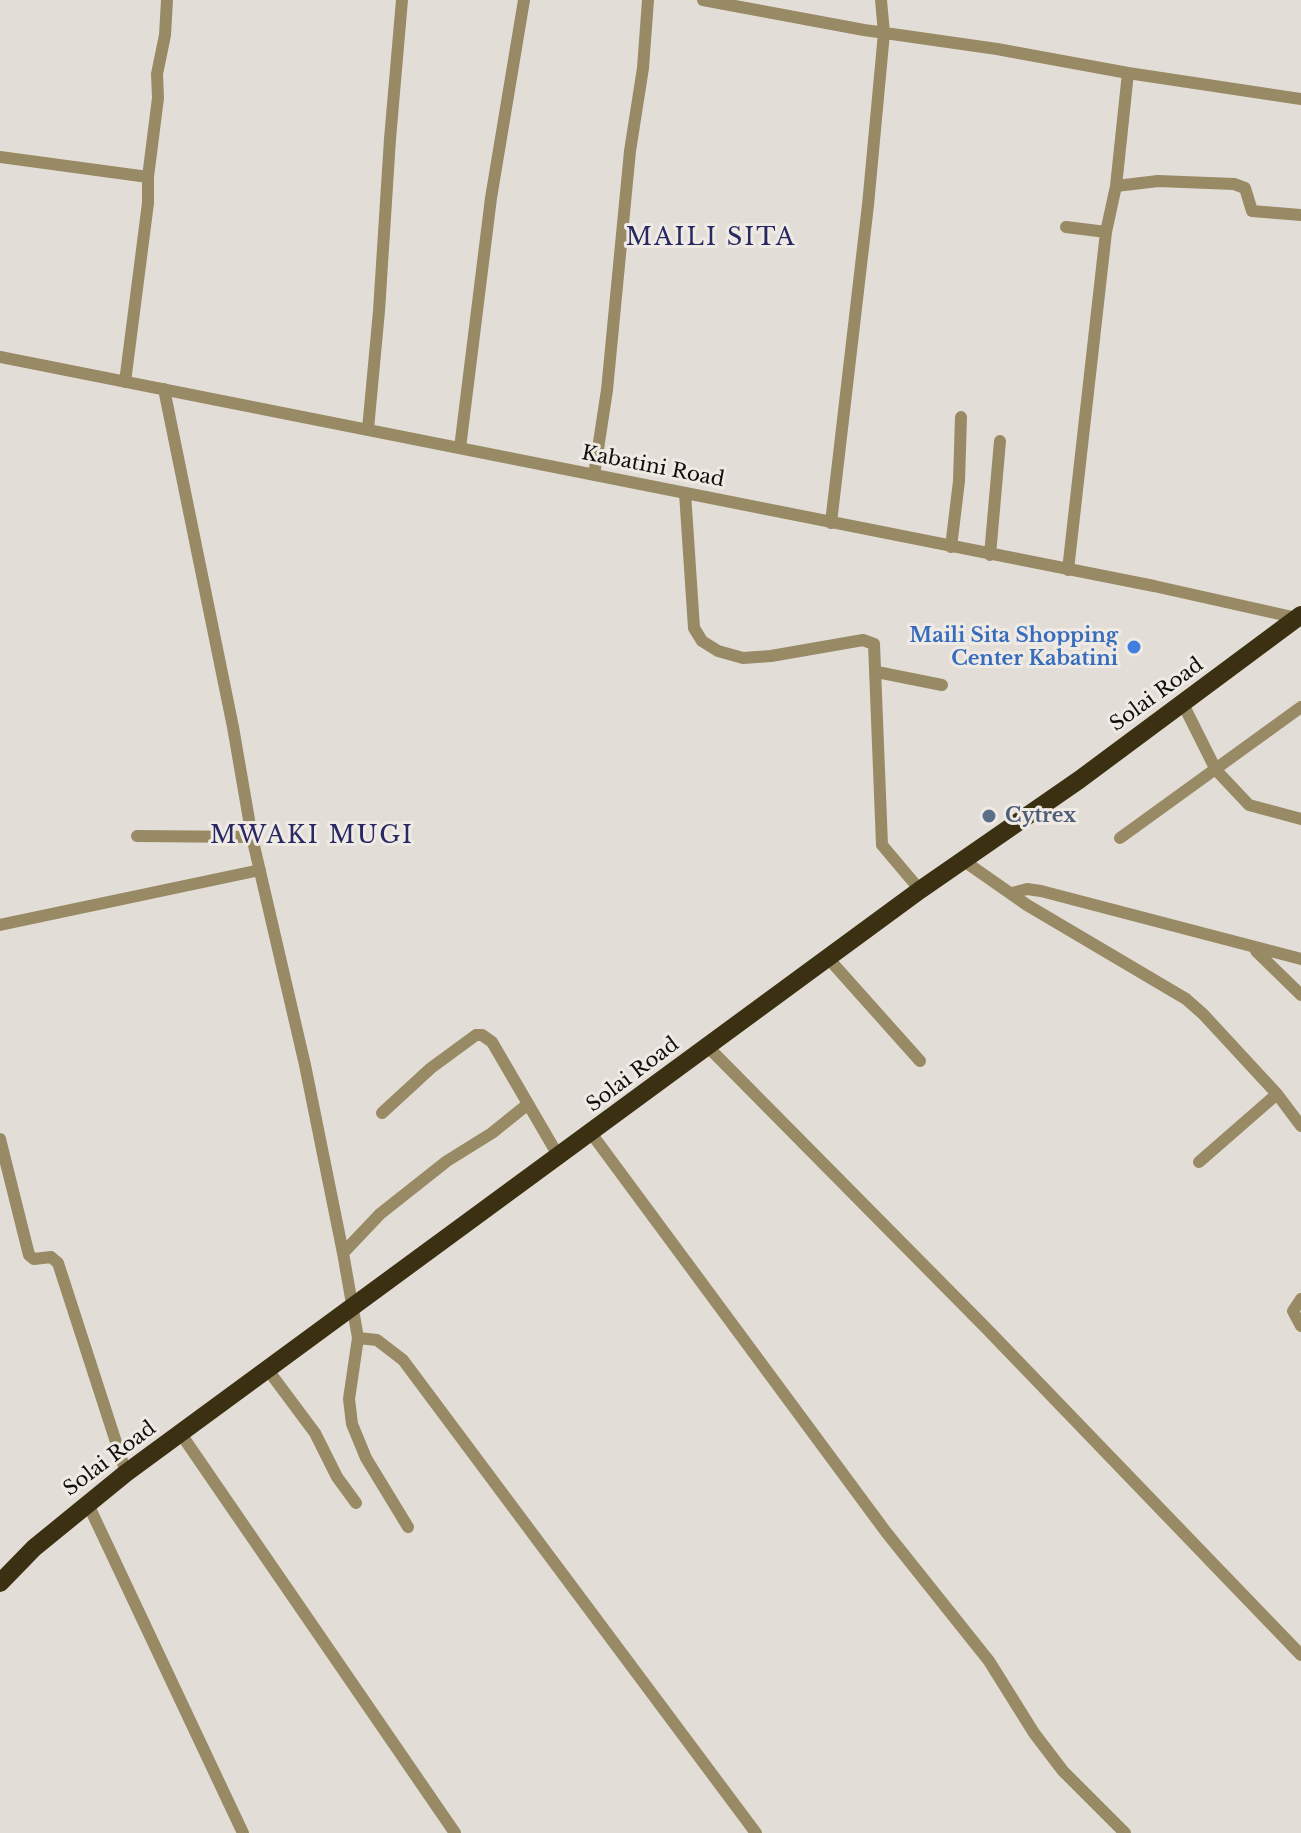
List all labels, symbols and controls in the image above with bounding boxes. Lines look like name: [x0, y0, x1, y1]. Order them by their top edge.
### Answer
district label: MAILI SITA: [626, 224, 796, 252]
street label: Kabatini Road: [580, 441, 726, 493]
place label: Maili Sita Shopping Center Kabatini: [909, 624, 1118, 671]
marker: Maili Sita Shopping Center Kabatini: [1125, 638, 1143, 656]
street label: Solai Road: [1106, 653, 1208, 737]
place label: Cytrex: [1005, 804, 1076, 828]
marker: Cytrex: [980, 807, 998, 825]
district label: MWAKI MUGI: [210, 822, 414, 850]
street label: Solai Road: [582, 1033, 684, 1117]
street label: Solai Road: [59, 1417, 161, 1501]

